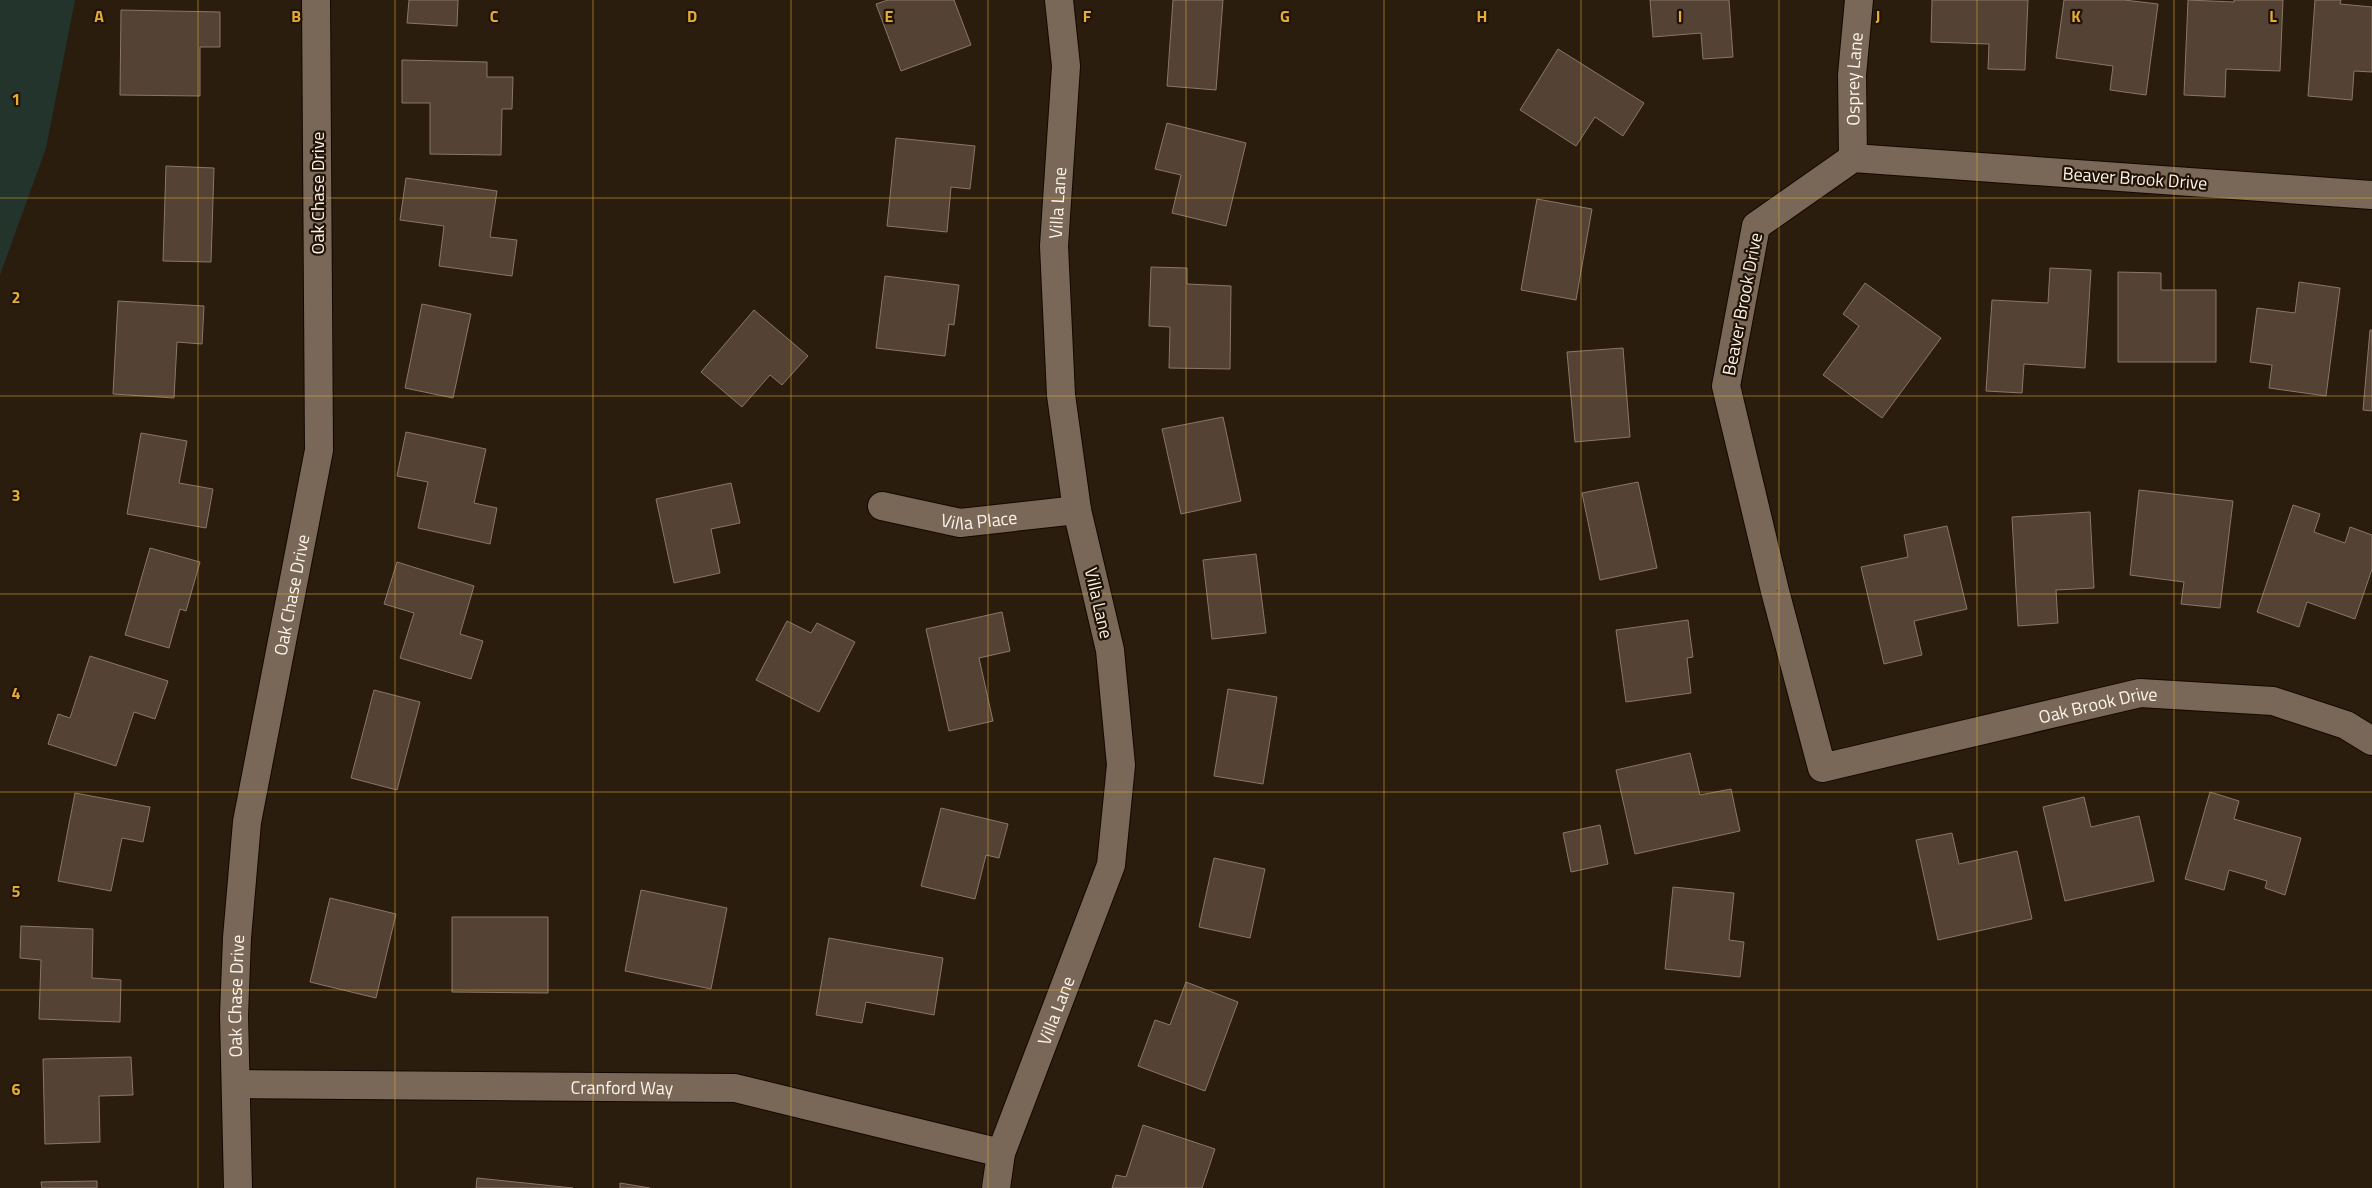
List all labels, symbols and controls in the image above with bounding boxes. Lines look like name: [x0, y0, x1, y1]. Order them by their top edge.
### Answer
text: A: [94, 4, 104, 28]
text: B: [291, 4, 301, 28]
text: C: [490, 4, 499, 28]
text: D: [687, 4, 697, 28]
text: E: [885, 4, 894, 28]
text: F: [1083, 4, 1092, 28]
text: G: [1280, 4, 1290, 28]
text: H: [1477, 4, 1487, 28]
text: I: [1678, 4, 1682, 28]
text: J: [1876, 4, 1880, 28]
text: K: [2071, 4, 2081, 28]
text: L: [2269, 4, 2277, 28]
street label: Osprey Lane: [1838, 31, 1869, 126]
text: 1: [12, 87, 20, 111]
street label: Oak Chase Drive: [304, 132, 331, 254]
street label: Beaver Brook Drive: [2062, 159, 2208, 197]
street label: Villa Lane: [1041, 166, 1073, 240]
street label: Beaver Brook Drive: [1715, 230, 1769, 378]
text: 2: [12, 285, 20, 309]
text: 3: [12, 483, 20, 507]
street label: Villa Place: [938, 503, 1019, 536]
street label: Oak Chase Drive: [266, 532, 316, 658]
street label: Villa Lane: [1078, 565, 1120, 641]
street label: Oak Brook Drive: [2036, 680, 2158, 730]
text: 4: [12, 681, 21, 705]
text: 5: [12, 879, 21, 903]
street label: Oak Chase Drive: [220, 934, 251, 1058]
street label: Villa Lane: [1030, 972, 1081, 1049]
street label: Cranford Way: [570, 1073, 674, 1101]
text: 6: [12, 1077, 21, 1101]

